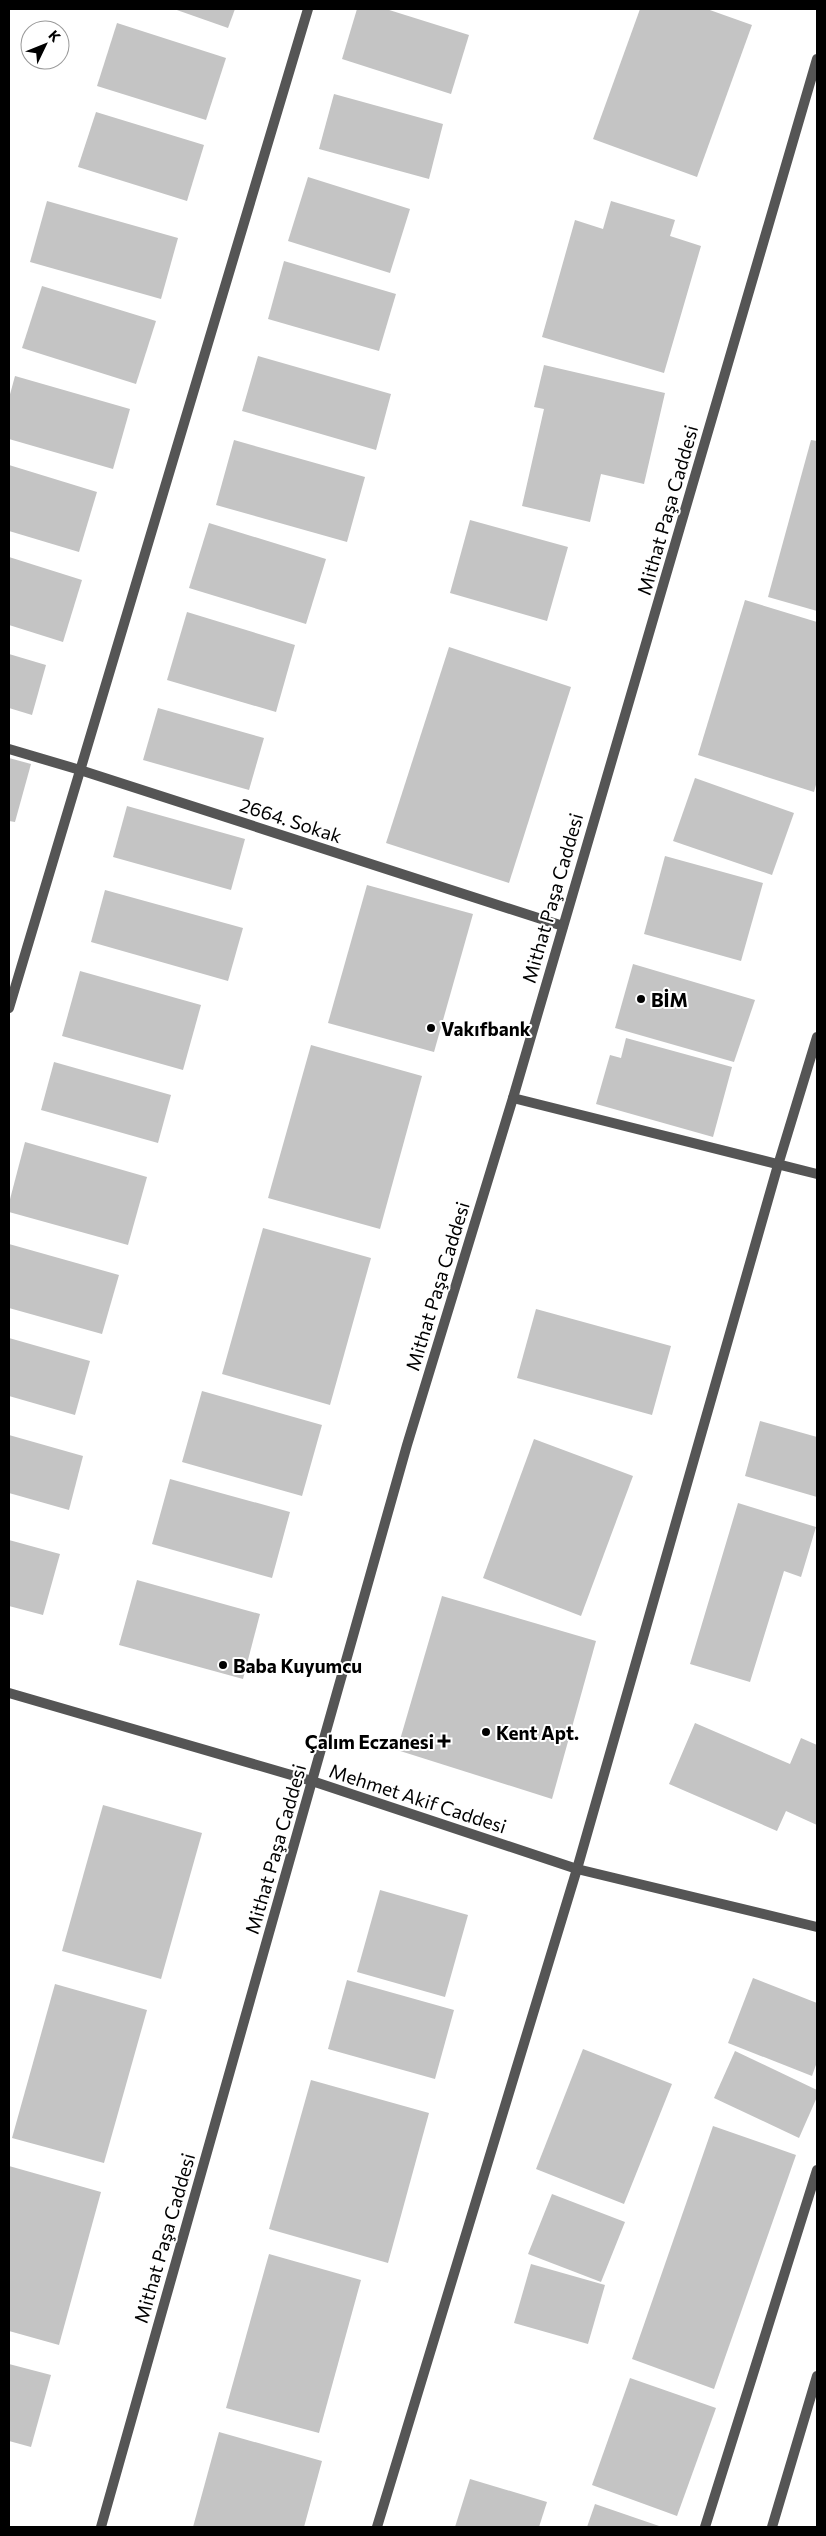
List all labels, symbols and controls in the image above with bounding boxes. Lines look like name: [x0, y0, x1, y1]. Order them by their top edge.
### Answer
north arrow: [20, 20, 70, 70]
text: K: [45, 26, 65, 45]
street label: Mithat Paşa Caddesi: [632, 422, 702, 598]
street label: 2664. Sokak: [237, 793, 345, 847]
street label: Mithat Paşa Caddesi: [517, 810, 587, 986]
place label: BİM: [651, 988, 688, 1011]
marker: BİM: [635, 993, 647, 1005]
place label: Vakıfbank: [441, 1017, 531, 1040]
marker: Vakıfbank: [425, 1022, 437, 1034]
street label: Mithat Paşa Caddesi: [400, 1199, 474, 1373]
place label: Baba Kuyumcu: [233, 1654, 362, 1677]
marker: Baba Kuyumcu: [217, 1659, 229, 1671]
place label: Kent Apt.: [496, 1721, 579, 1744]
marker: Kent Apt.: [480, 1726, 492, 1738]
place label: Çalım Eczanesi: [305, 1730, 434, 1753]
marker: Çalım Eczanesi: [438, 1735, 450, 1747]
street label: Mehmet Akif Caddesi: [327, 1759, 509, 1837]
street label: Mithat Paşa Caddesi: [240, 1761, 310, 1937]
street label: Mithat Paşa Caddesi: [129, 2150, 199, 2326]

